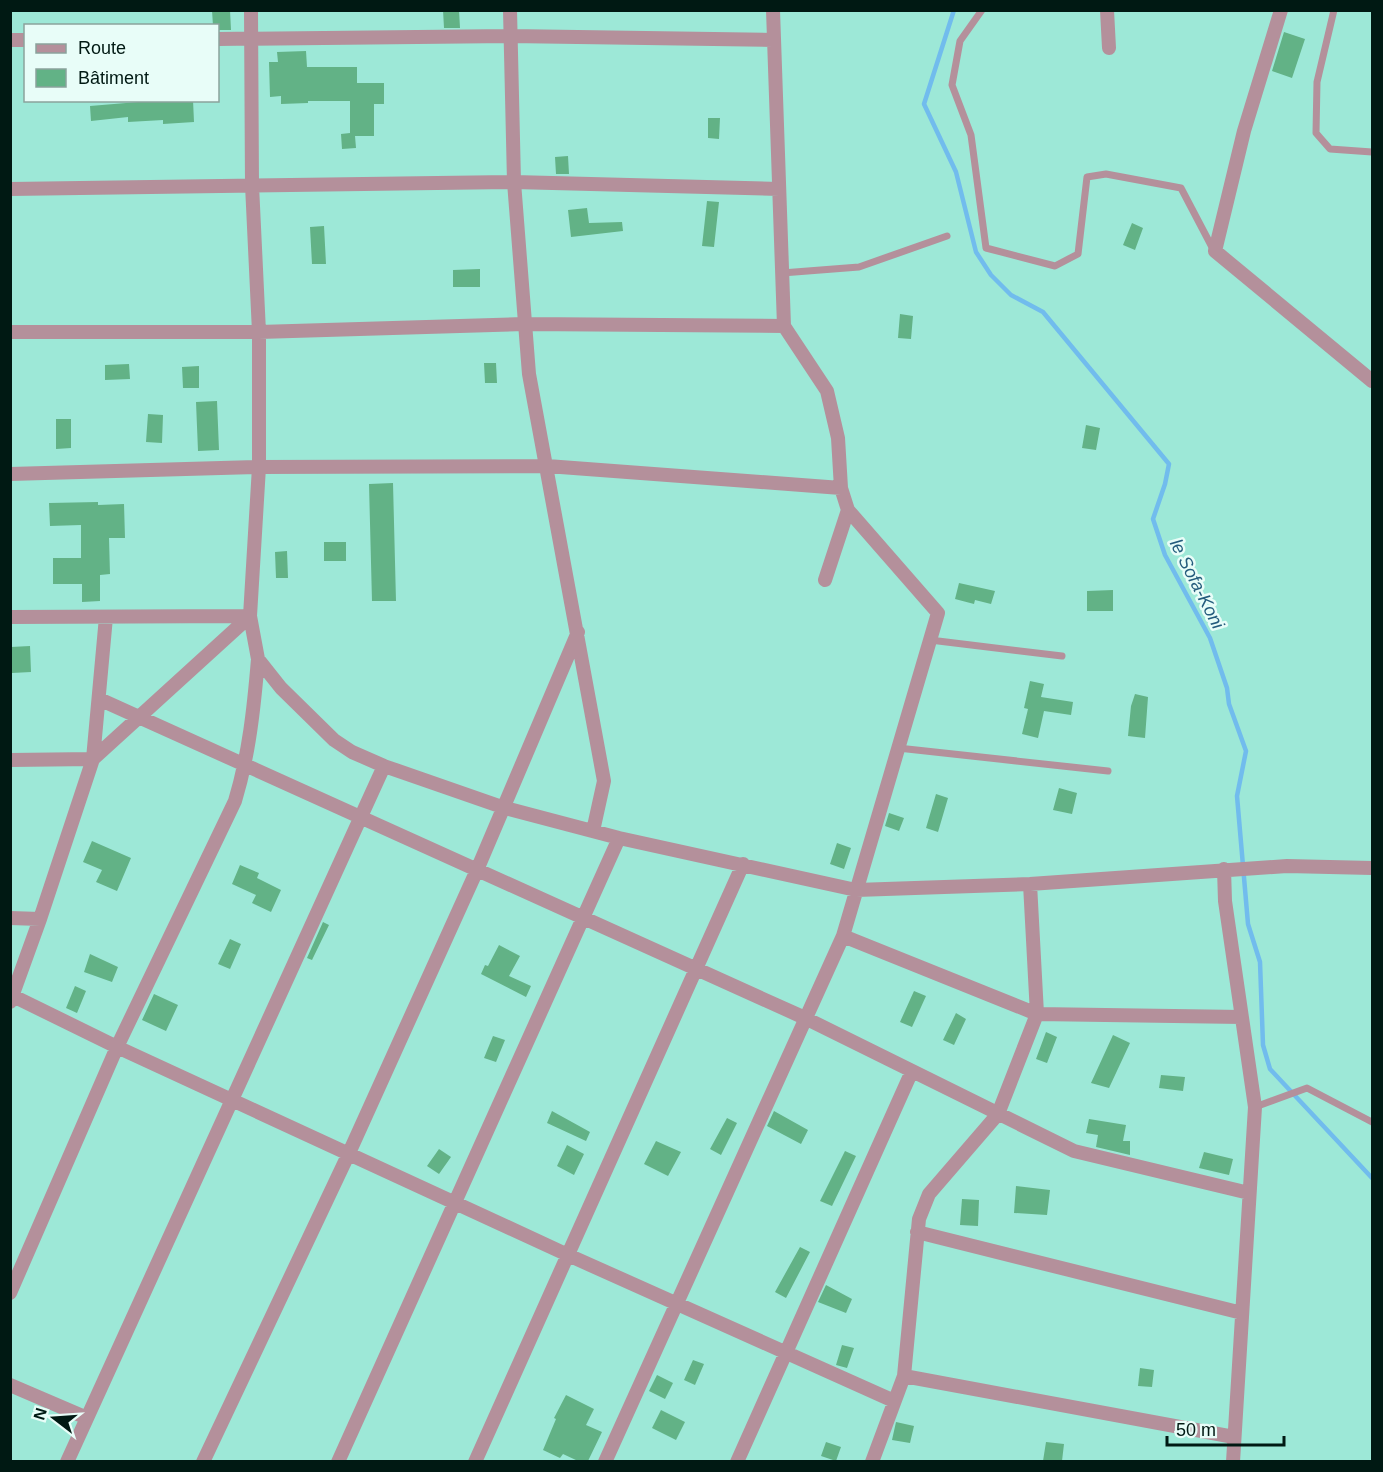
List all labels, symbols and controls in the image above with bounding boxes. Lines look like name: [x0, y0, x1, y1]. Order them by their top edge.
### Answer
legend: [24, 24, 219, 102]
text: Route: [78, 38, 126, 58]
text: Bâtiment: [78, 68, 149, 88]
water label: le Sofa-Koni: [1166, 536, 1229, 633]
north arrow: [24, 1388, 84, 1448]
text: N: [30, 1406, 50, 1422]
scale bar: [1167, 1409, 1284, 1447]
text: 50 m: [1176, 1420, 1216, 1440]

